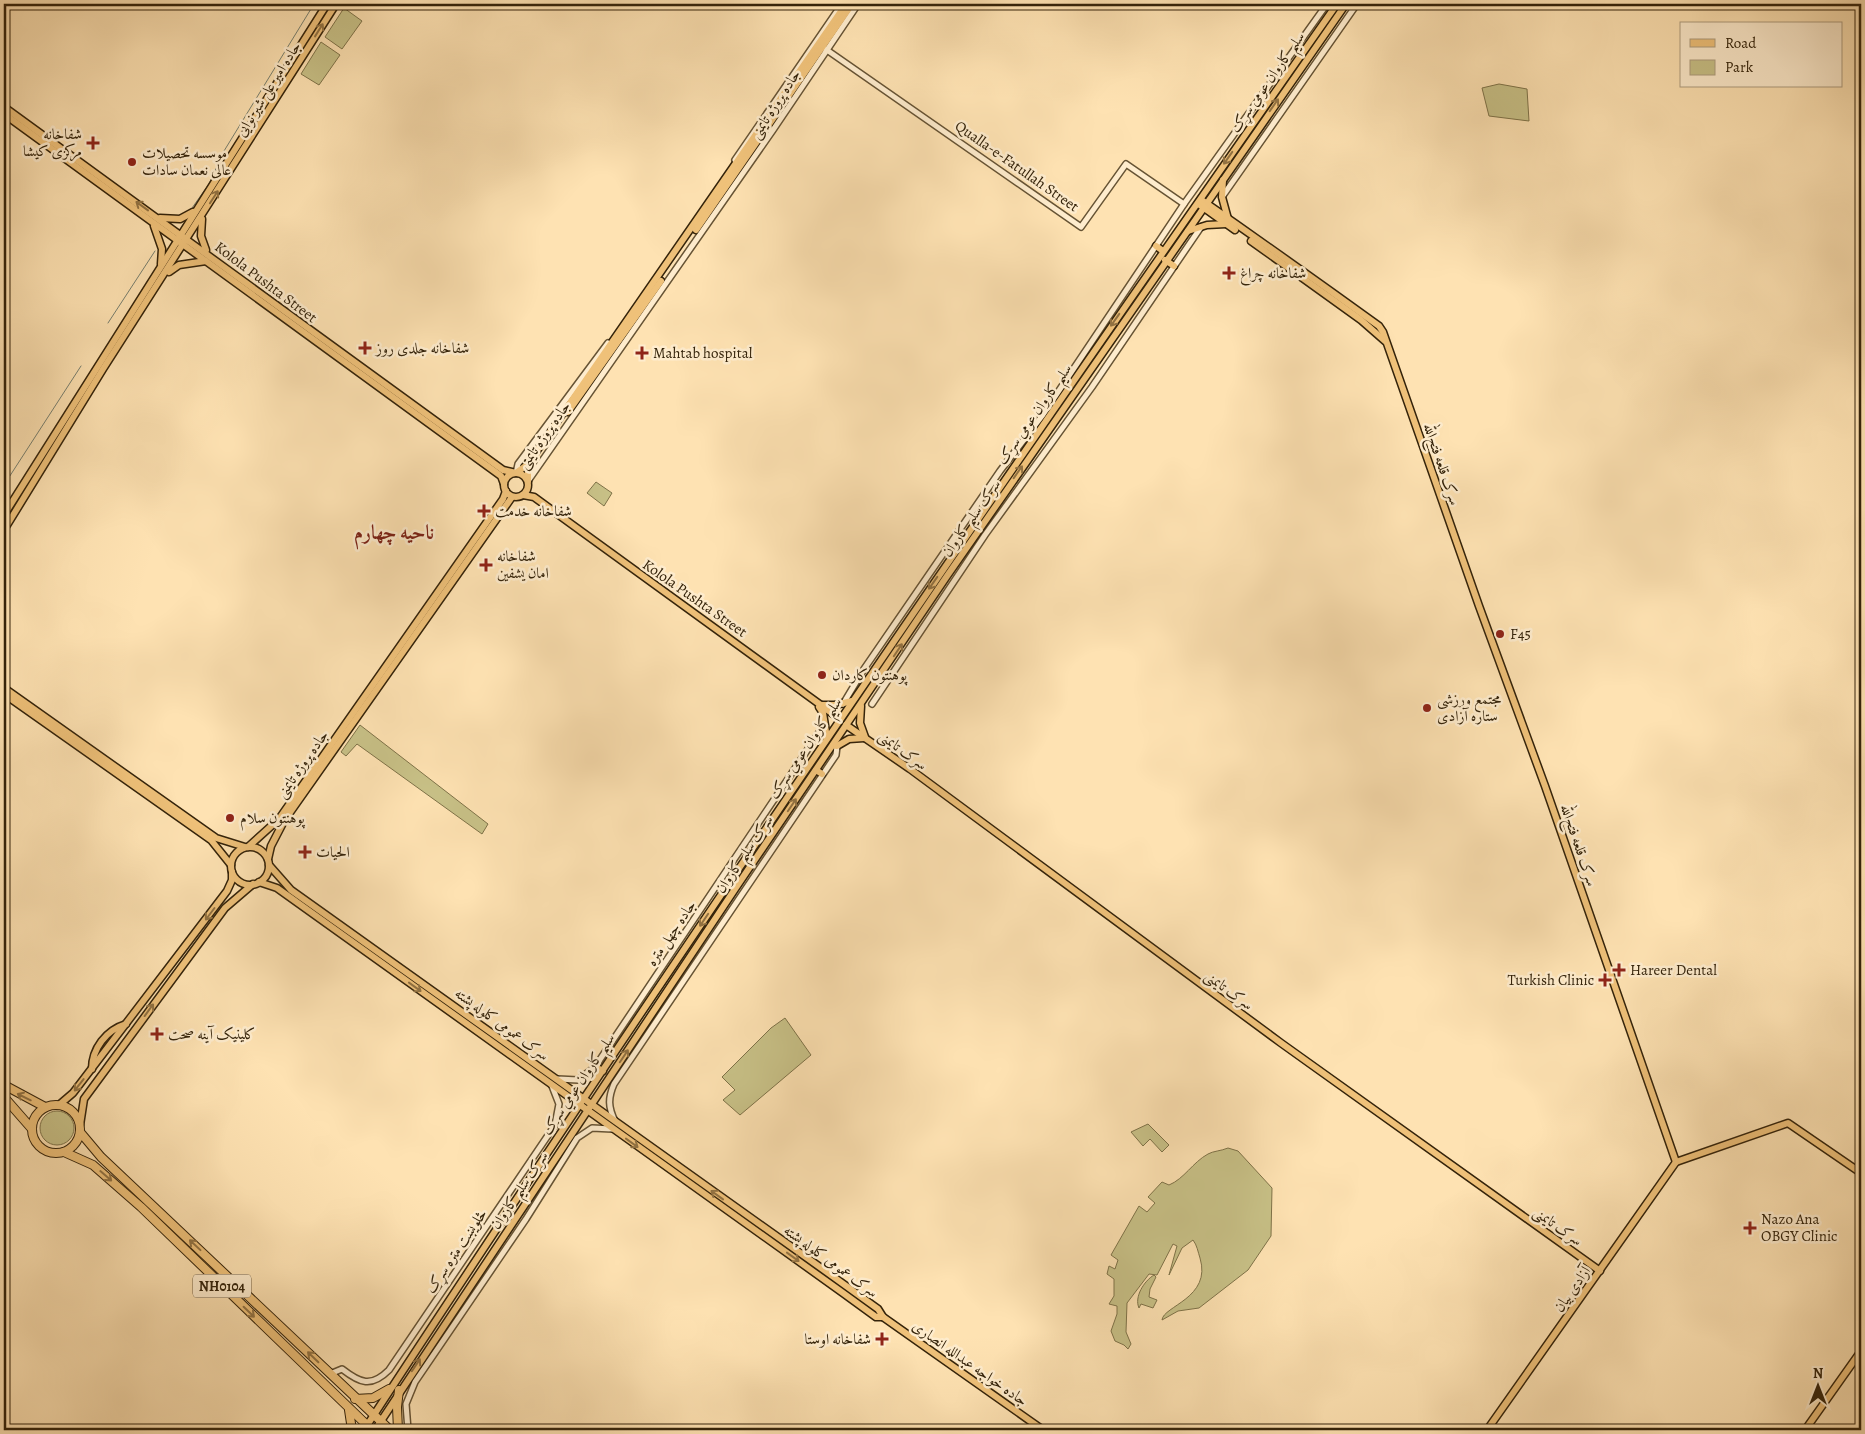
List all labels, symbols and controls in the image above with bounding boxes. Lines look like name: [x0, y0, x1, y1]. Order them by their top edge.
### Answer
legend: [1680, 22, 1842, 88]
one-way arrow: [315, 24, 325, 38]
street label: سلیم کاروان عومي سړک: [1225, 28, 1313, 139]
text: Road: [1725, 33, 1757, 53]
street label: جاده امیر علی شیر نوایی: [231, 38, 306, 141]
text: Park: [1725, 57, 1754, 77]
street label: جاده پروژه تایمنی: [745, 65, 806, 143]
one-way arrow: [1269, 98, 1279, 112]
street label: Qualla-e-Fatullah Street: [951, 116, 1083, 216]
place label: شفاخانه مرکزی کیشا: [23, 124, 82, 162]
marker: شفاخانه مرکزی کیشا: [86, 136, 100, 150]
place label: موسسه تحصیلات عالی نعمان سادات: [142, 143, 231, 180]
one-way arrow: [1223, 151, 1233, 165]
marker: موسسه تحصیلات عالی نعمان سادات: [126, 156, 138, 168]
one-way arrow: [209, 190, 219, 204]
one-way arrow: [135, 201, 149, 211]
street label: Kolola Pushta Street: [211, 237, 321, 327]
place label: شفاخانه چراغ: [1240, 263, 1306, 286]
marker: شفاخانه چراغ: [1222, 266, 1236, 280]
one-way arrow: [1110, 313, 1120, 327]
place label: شفاخانه جلدی روز: [374, 338, 469, 358]
marker: شفاخانه جلدی روز: [358, 341, 372, 355]
place label: Mahtab hospital: [653, 343, 753, 363]
marker: Mahtab hospital: [635, 346, 649, 360]
street label: سلیم کاروان عومي سړک: [992, 360, 1080, 471]
street label: جاده پروژه تایمنی: [513, 397, 576, 474]
street label: سرک قلعه فتح‌الله: [1415, 420, 1467, 509]
one-way arrow: [1013, 465, 1023, 479]
street label: سرک سلیم کاروان: [937, 475, 1009, 564]
place label: شفاخانه خدمت: [495, 501, 572, 521]
marker: شفاخانه خدمت: [477, 504, 491, 518]
district label: ناحیه چهارم: [354, 519, 434, 550]
place label: شفاخانه امان یشفین: [497, 546, 549, 583]
street label: Kolola Pushta Street: [639, 554, 751, 642]
marker: شفاخانه امان یشفین: [479, 558, 493, 572]
one-way arrow: [928, 576, 938, 590]
place label: F45: [1510, 624, 1531, 644]
marker: F45: [1494, 628, 1506, 640]
one-way arrow: [893, 643, 903, 657]
place label: پوهنتون کاردان: [832, 665, 908, 686]
marker: پوهنتون کاردان: [816, 669, 828, 681]
place label: مجتمع ورزشی ستاره آزادی: [1437, 689, 1501, 726]
street label: سلیم کاروان عومي سړک: [763, 693, 851, 806]
marker: مجتمع ورزشی ستاره آزادی: [1421, 702, 1433, 714]
street label: سرک تایمنی: [874, 725, 932, 775]
street label: جاده پروژه تایمنی: [271, 726, 334, 803]
one-way arrow: [787, 798, 797, 812]
street label: سرک قلعه فتح‌الله: [1552, 801, 1604, 890]
place label: پوهنتون سلام: [240, 808, 306, 831]
street label: سرک سلیم کاروان: [710, 811, 782, 900]
marker: پوهنتون سلام: [224, 812, 236, 824]
place label: الحیات: [316, 842, 350, 862]
marker: الحیات: [298, 845, 312, 859]
street label: جاده چهل متره: [642, 896, 701, 971]
one-way arrow: [205, 907, 215, 921]
one-way arrow: [699, 913, 709, 927]
place label: Hareer Dental: [1630, 960, 1717, 980]
marker: Hareer Dental: [1612, 963, 1626, 977]
street label: سرک تایمنی: [1200, 965, 1258, 1015]
place label: Turkish Clinic: [1508, 970, 1594, 990]
marker: Turkish Clinic: [1598, 973, 1612, 987]
one-way arrow: [408, 981, 421, 992]
street label: سرک عمومی کلوله پشته: [451, 983, 553, 1065]
one-way arrow: [144, 1003, 154, 1017]
place label: کلینیک آینه صحت: [168, 1024, 256, 1044]
marker: کلینیک آینه صحت: [150, 1027, 164, 1041]
street label: سلیم کاروان عومي سړک: [536, 1029, 624, 1142]
one-way arrow: [619, 1050, 629, 1064]
one-way arrow: [74, 1078, 85, 1091]
one-way arrow: [17, 1092, 32, 1101]
one-way arrow: [625, 1138, 639, 1148]
street label: سرک سلیم کاروان: [485, 1147, 557, 1236]
one-way arrow: [99, 1171, 112, 1182]
one-way arrow: [711, 1190, 725, 1200]
street label: سرک تایمنی: [1529, 1202, 1587, 1251]
street label: څلویښت متره سړک: [420, 1205, 493, 1298]
place label: Nazo Ana OBGY Clinic: [1761, 1209, 1837, 1246]
street label: سرک عمومی کلوله پشته: [780, 1220, 882, 1302]
marker: Nazo Ana OBGY Clinic: [1743, 1221, 1757, 1235]
one-way arrow: [189, 1239, 202, 1251]
one-way arrow: [786, 1252, 799, 1263]
street label: آزادی بیان: [1549, 1261, 1596, 1316]
road number: NH0104: [193, 1274, 251, 1298]
one-way arrow: [243, 1306, 255, 1318]
street label: جاده خواجه عبدالله انصاری: [908, 1316, 1032, 1410]
place label: شفاخانه اوستا: [804, 1329, 871, 1349]
marker: شفاخانه اوستا: [875, 1332, 889, 1346]
one-way arrow: [306, 1351, 319, 1363]
one-way arrow: [411, 1359, 421, 1373]
north arrow: [1792, 1362, 1842, 1412]
text: N: [1813, 1364, 1823, 1383]

